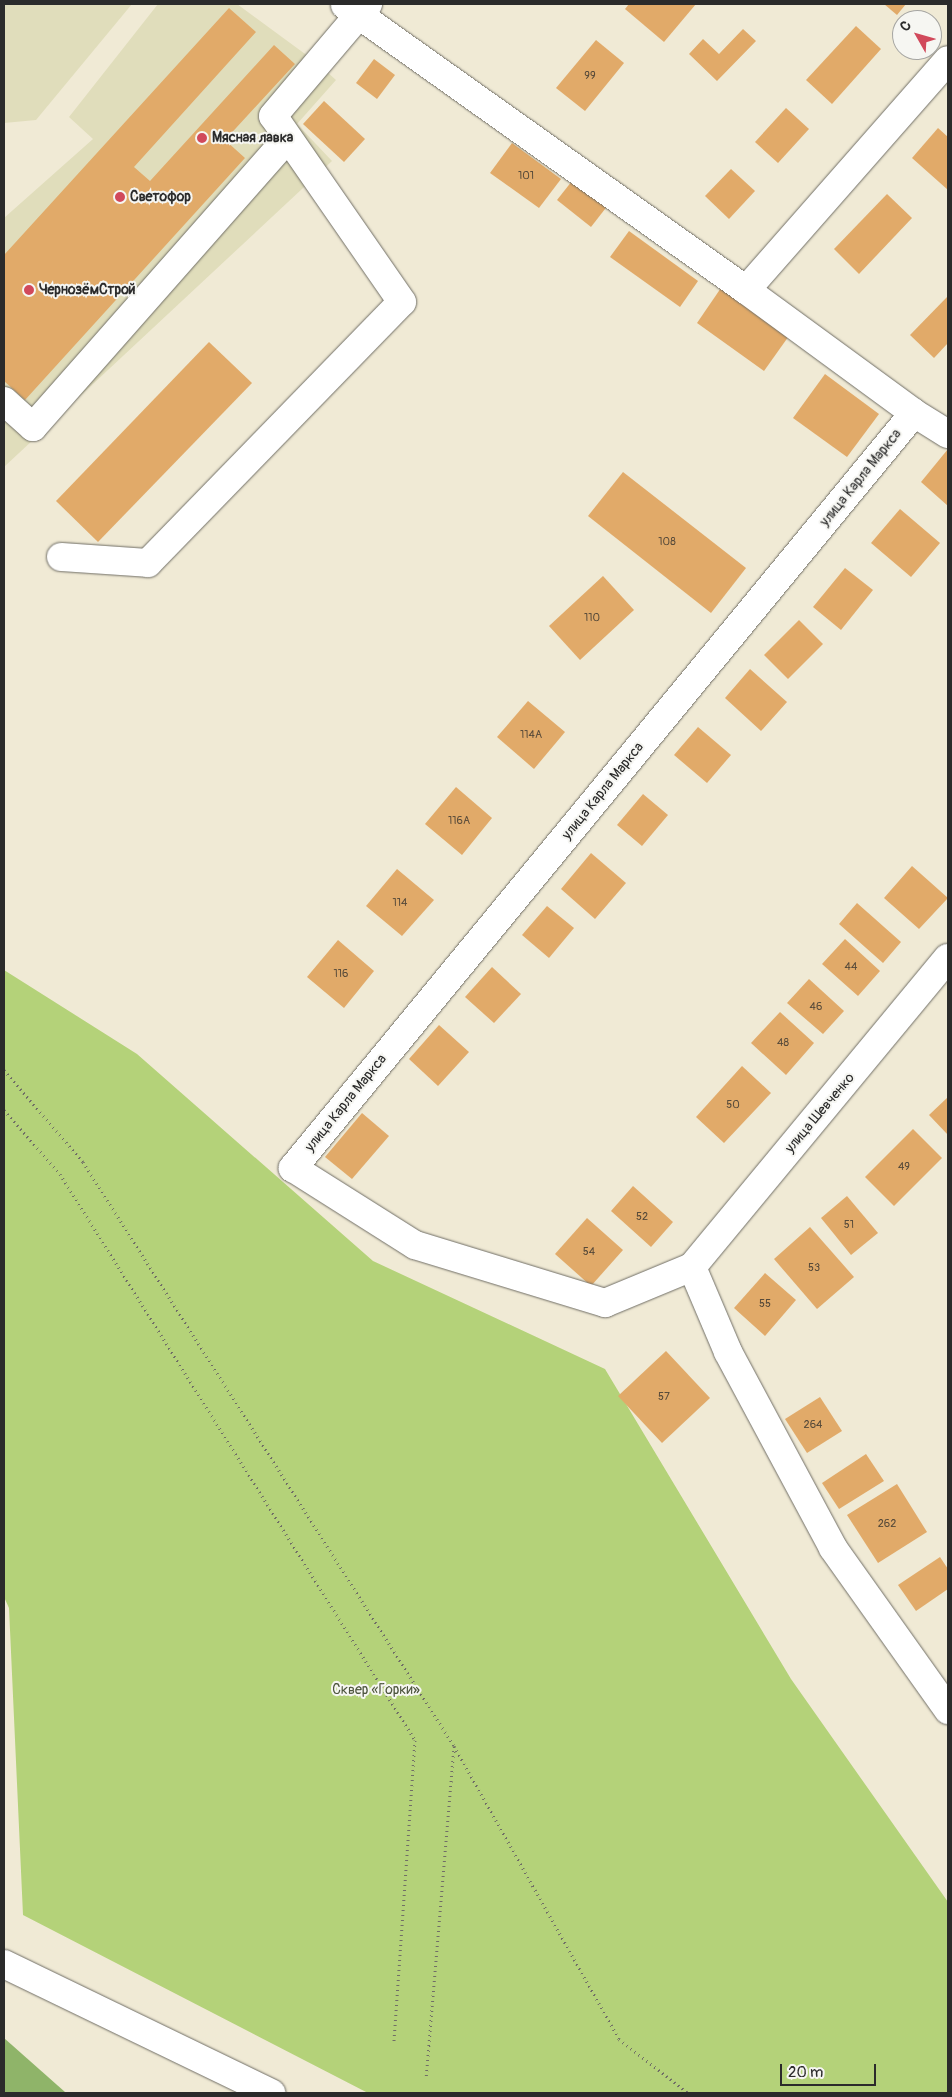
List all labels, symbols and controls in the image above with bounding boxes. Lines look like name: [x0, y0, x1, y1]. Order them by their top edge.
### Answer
north arrow: [892, 10, 942, 60]
text: С: [896, 17, 915, 35]
house number: 99: [584, 69, 596, 83]
place label: Мясная лавка: [212, 130, 293, 146]
marker: Мясная лавка: [196, 132, 208, 144]
house number: 101: [518, 169, 534, 183]
place label: Светофор: [130, 189, 191, 205]
marker: Светофор: [114, 191, 126, 203]
place label: ЧернозёмСтрой: [39, 282, 135, 298]
marker: ЧернозёмСтрой: [23, 284, 35, 296]
street label: улица Карла Маркса: [817, 426, 905, 530]
house number: 108: [658, 535, 676, 549]
house number: 110: [584, 611, 600, 625]
house number: 114А: [520, 728, 542, 742]
street label: улица Карла Маркса: [559, 739, 647, 843]
house number: 116А: [448, 814, 470, 828]
house number: 114: [393, 896, 407, 910]
house number: 44: [845, 960, 857, 974]
house number: 116: [333, 967, 349, 981]
house number: 46: [810, 1000, 822, 1014]
house number: 48: [777, 1036, 789, 1050]
street label: улица Карла Маркса: [302, 1051, 390, 1155]
street label: улица Шевченко: [782, 1070, 858, 1156]
house number: 50: [726, 1098, 740, 1112]
house number: 49: [898, 1160, 910, 1174]
house number: 52: [636, 1210, 648, 1224]
house number: 51: [844, 1218, 854, 1232]
house number: 54: [583, 1245, 595, 1259]
house number: 53: [808, 1261, 820, 1275]
house number: 55: [759, 1297, 771, 1311]
house number: 57: [658, 1390, 670, 1404]
house number: 264: [804, 1418, 822, 1432]
house number: 262: [878, 1517, 896, 1531]
park label: Сквер «Горки»: [332, 1682, 420, 1698]
scale bar: [782, 2054, 878, 2086]
text: 20 m: [788, 2063, 823, 2082]

